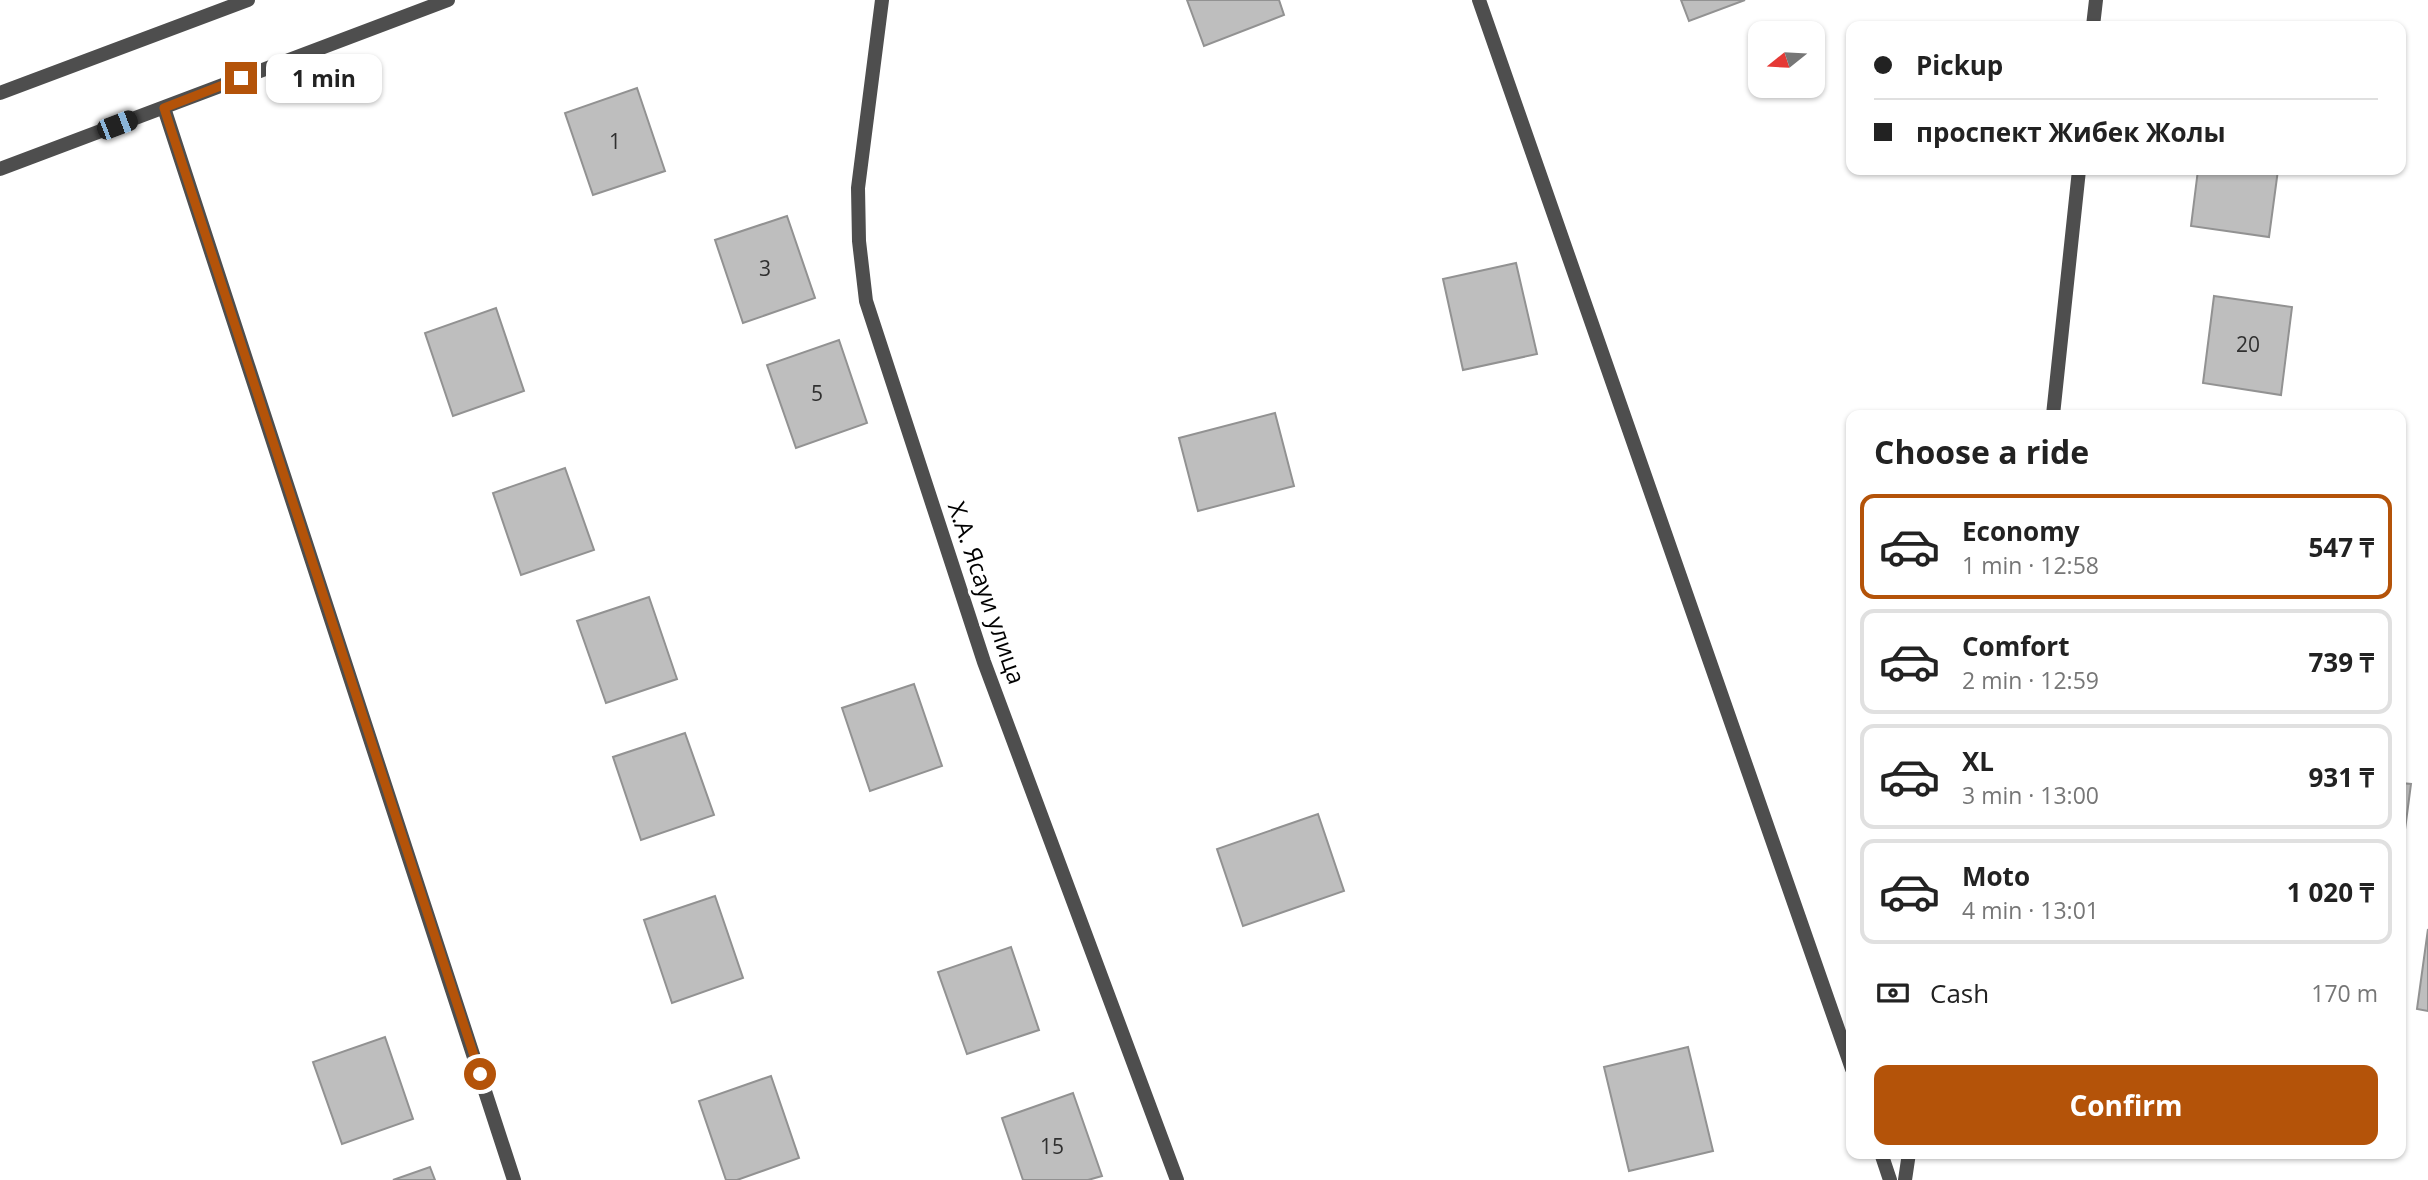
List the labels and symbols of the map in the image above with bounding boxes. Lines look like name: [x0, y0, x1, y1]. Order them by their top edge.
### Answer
north arrow: [1748, 21, 1825, 98]
callout: 1 min: [266, 54, 381, 102]
route end: [225, 62, 257, 94]
car: [94, 108, 141, 142]
house number: 1: [609, 127, 621, 155]
house number: 3: [759, 254, 771, 282]
house number: 20: [2236, 330, 2260, 358]
house number: 5: [811, 379, 823, 407]
street label: Х.А. Ясауи улица: [941, 497, 1034, 688]
route start: [464, 1058, 496, 1090]
house number: 15: [1040, 1132, 1064, 1160]

